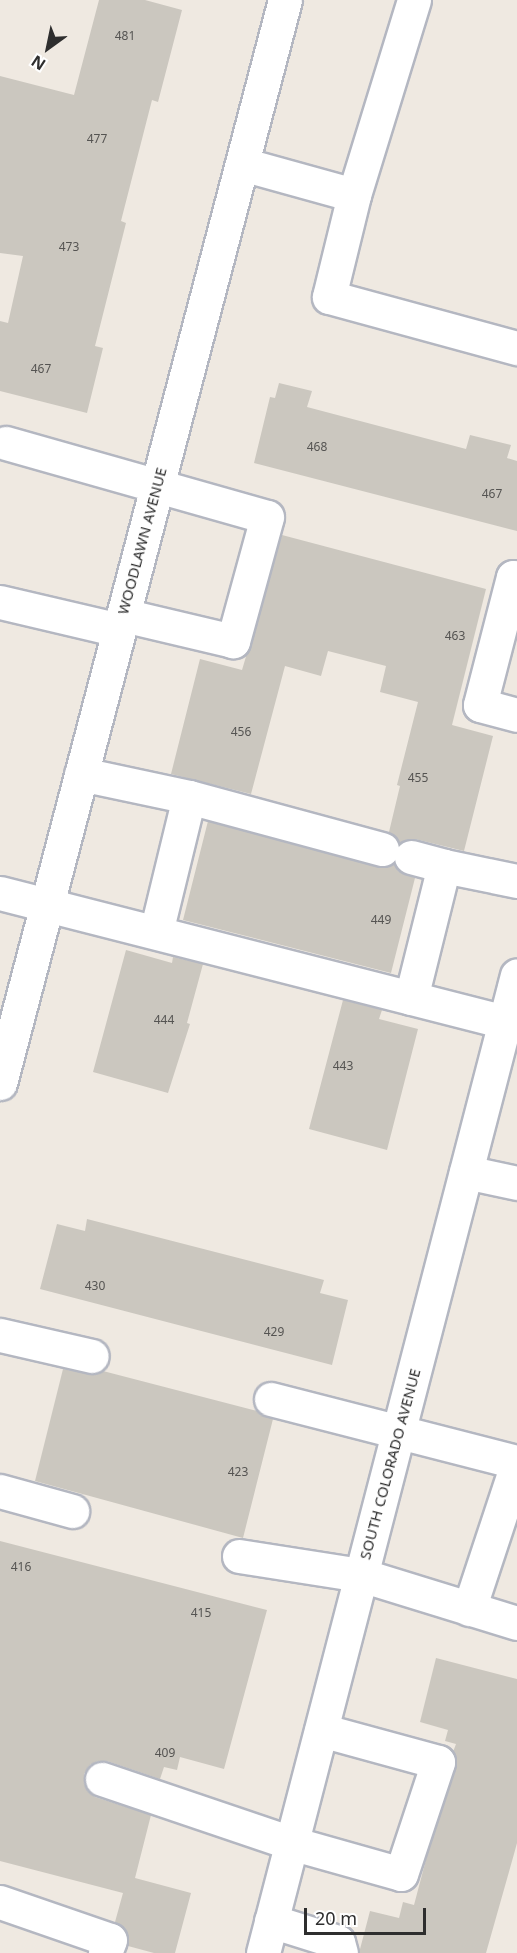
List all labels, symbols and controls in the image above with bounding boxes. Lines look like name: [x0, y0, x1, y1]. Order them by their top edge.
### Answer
north arrow: [18, 18, 78, 78]
house number: 481: [115, 29, 135, 43]
text: N: [27, 50, 50, 76]
house number: 477: [87, 132, 107, 146]
house number: 473: [59, 240, 79, 254]
house number: 467: [31, 362, 51, 376]
house number: 468: [307, 440, 327, 454]
street label: WOODLAWN AVENUE: [114, 466, 170, 616]
house number: 467: [482, 487, 502, 501]
house number: 463: [445, 629, 465, 643]
house number: 456: [231, 725, 251, 739]
house number: 455: [408, 771, 428, 785]
house number: 449: [371, 913, 391, 927]
house number: 444: [154, 1013, 174, 1027]
house number: 443: [333, 1059, 353, 1073]
house number: 430: [85, 1279, 105, 1293]
house number: 429: [264, 1325, 284, 1339]
street label: SOUTH COLORADO AVENUE: [356, 1367, 424, 1561]
house number: 423: [228, 1465, 248, 1479]
house number: 416: [11, 1560, 31, 1574]
house number: 415: [191, 1606, 211, 1620]
house number: 409: [155, 1746, 175, 1760]
scale bar: [307, 1896, 428, 1934]
text: 20 m: [315, 1906, 357, 1930]

